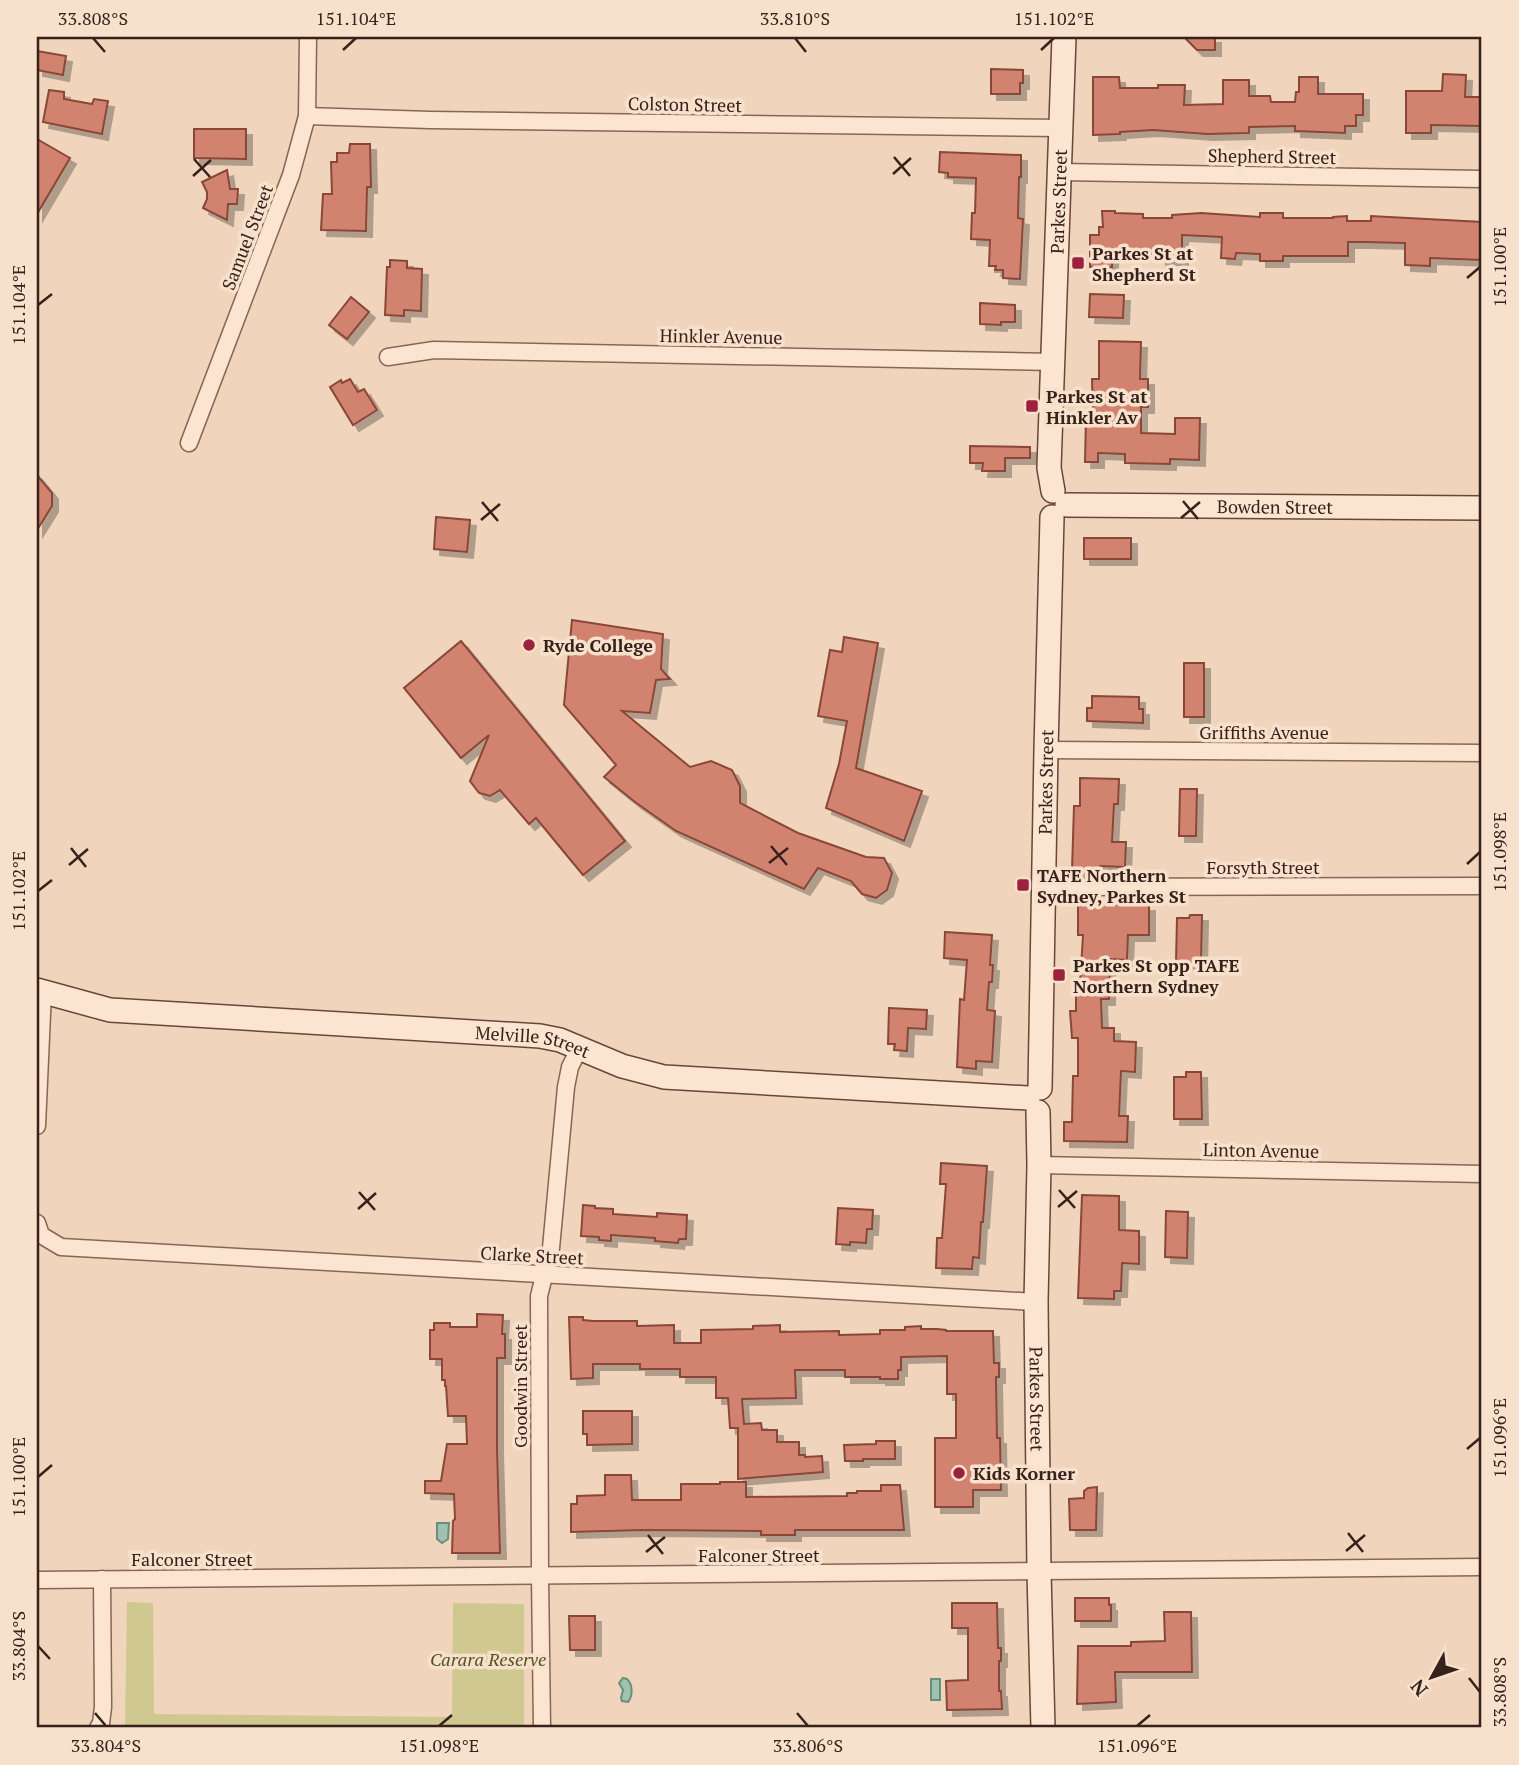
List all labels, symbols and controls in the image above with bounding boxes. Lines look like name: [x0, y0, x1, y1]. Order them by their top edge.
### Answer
text: 33.808°S: [58, 6, 128, 30]
text: 151.104°E: [316, 6, 396, 30]
text: 33.810°S: [760, 6, 830, 30]
text: 151.102°E: [1014, 6, 1094, 30]
street label: Colston Street: [628, 91, 743, 117]
street label: Shepherd Street: [1208, 143, 1337, 169]
street label: Parkes Street: [1044, 148, 1072, 254]
street label: Samuel Street: [216, 180, 278, 293]
text: 151.100°E: [1487, 227, 1511, 307]
place label: Parkes St at Shepherd St: [1092, 241, 1196, 286]
marker: Parkes St at Shepherd St: [1070, 255, 1086, 271]
text: 151.104°E: [6, 265, 30, 345]
street label: Hinkler Avenue: [659, 323, 783, 349]
place label: Parkes St at Hinkler Av: [1046, 384, 1147, 429]
marker: Parkes St at Hinkler Av: [1024, 398, 1040, 414]
street label: Bowden Street: [1217, 494, 1333, 519]
place label: Ryde College: [543, 633, 653, 657]
marker: Ryde College: [521, 637, 537, 653]
street label: Griffiths Avenue: [1199, 720, 1329, 744]
street label: Parkes Street: [1033, 729, 1059, 835]
text: 151.098°E: [1487, 812, 1511, 892]
text: 151.102°E: [6, 851, 30, 931]
street label: Forsyth Street: [1206, 855, 1320, 879]
place label: TAFE Northern Sydney, Parkes St: [1037, 863, 1186, 908]
marker: TAFE Northern Sydney, Parkes St: [1015, 877, 1031, 893]
place label: Parkes St opp TAFE Northern Sydney: [1073, 953, 1240, 998]
marker: Parkes St opp TAFE Northern Sydney: [1051, 967, 1067, 983]
street label: Melville Street: [474, 1020, 594, 1063]
street label: Linton Avenue: [1203, 1137, 1319, 1163]
street label: Clarke Street: [480, 1240, 585, 1270]
street label: Goodwin Street: [508, 1324, 532, 1448]
street label: Parkes Street: [1024, 1346, 1050, 1452]
text: 151.096°E: [1487, 1398, 1511, 1478]
text: 151.100°E: [6, 1437, 30, 1517]
place label: Kids Korner: [973, 1461, 1075, 1485]
marker: Kids Korner: [951, 1465, 967, 1481]
street label: Falconer Street: [698, 1543, 820, 1567]
street label: Falconer Street: [131, 1547, 253, 1571]
text: 33.804°S: [6, 1611, 30, 1681]
north arrow: [1396, 1642, 1466, 1712]
park label: Carara Reserve: [430, 1647, 546, 1671]
text: 33.808°S: [1487, 1657, 1511, 1727]
text: N: [1404, 1674, 1433, 1702]
text: 33.804°S: [71, 1733, 141, 1757]
text: 151.098°E: [399, 1733, 479, 1757]
text: 33.806°S: [773, 1733, 843, 1757]
text: 151.096°E: [1097, 1733, 1177, 1757]

